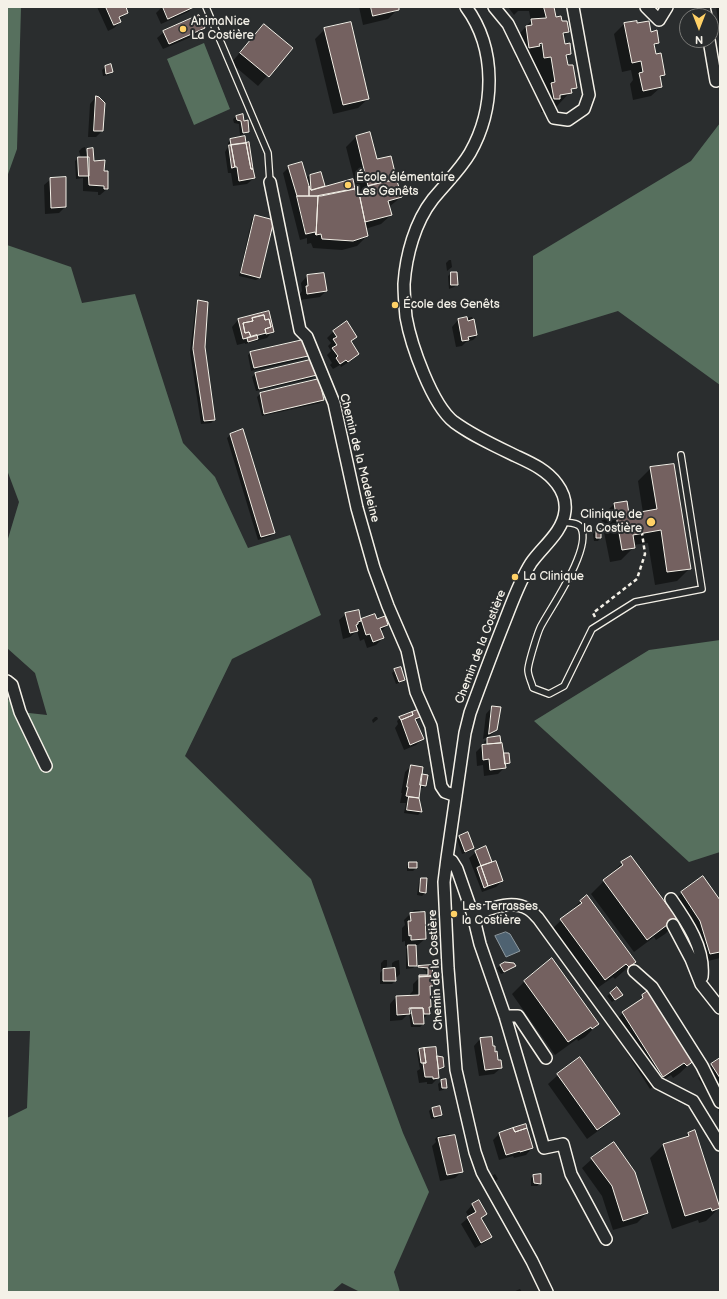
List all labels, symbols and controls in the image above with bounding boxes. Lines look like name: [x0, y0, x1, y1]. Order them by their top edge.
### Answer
north arrow: [679, 8, 719, 48]
place label: AnimaNice La Costière: [191, 15, 254, 43]
marker: AnimaNice La Costière: [178, 24, 188, 34]
text: N: [695, 33, 703, 46]
place label: École élémentaire Les Genêts: [356, 171, 455, 199]
marker: École élémentaire Les Genêts: [343, 180, 353, 190]
place label: École des Genêts: [403, 298, 500, 312]
marker: École des Genêts: [390, 300, 400, 310]
street label: Chemin de la Madeleine: [336, 392, 382, 524]
place label: Clinique de la Costière: [580, 508, 642, 536]
marker: Clinique de la Costière: [645, 516, 657, 528]
place label: La Clinique: [523, 570, 584, 584]
marker: La Clinique: [510, 572, 520, 582]
street label: Chemin de la Costière: [453, 588, 509, 706]
place label: Les Terrasses la Costière: [462, 900, 538, 928]
street label: Chemin de la Costière: [426, 909, 446, 1031]
marker: Les Terrasses la Costière: [449, 909, 459, 919]

